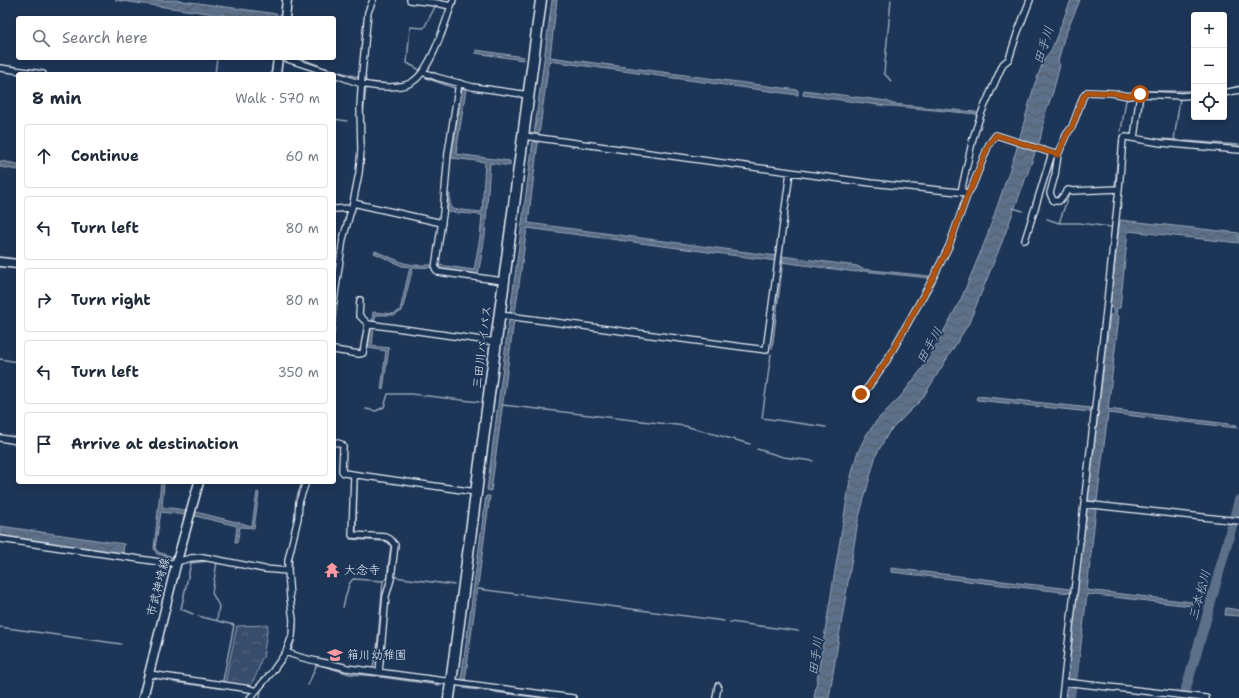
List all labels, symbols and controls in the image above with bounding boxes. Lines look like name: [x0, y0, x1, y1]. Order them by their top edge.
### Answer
map controls: [1191, 12, 1227, 120]
button: +: [1191, 12, 1227, 48]
search box: [16, 16, 336, 60]
water label: 田手川: [1029, 24, 1058, 66]
icon: search: [30, 27, 52, 49]
text: Search here: [62, 28, 148, 48]
button: −: [1191, 48, 1227, 84]
button: locate: [1191, 84, 1227, 120]
route start: [1131, 85, 1149, 103]
text: 8 min: [32, 87, 82, 109]
text: Walk · 570 m: [235, 90, 320, 107]
icon: ahead: [33, 145, 55, 167]
text: Continue: [71, 146, 139, 166]
text: 60 m: [286, 148, 319, 165]
icon: left: [33, 217, 55, 239]
text: Turn left: [71, 218, 139, 238]
text: 80 m: [285, 220, 319, 237]
icon: right: [33, 289, 55, 311]
text: Turn right: [71, 290, 151, 310]
text: 80 m: [285, 292, 319, 309]
street label: 三田川バイパス: [469, 304, 495, 390]
water label: 田手川: [912, 324, 947, 366]
icon: left: [33, 361, 55, 383]
text: Turn left: [71, 362, 139, 382]
text: 350 m: [278, 364, 319, 381]
route end: [852, 385, 870, 403]
icon: arrive: [33, 433, 55, 455]
text: Arrive at destination: [71, 434, 239, 454]
street label: 市武神埼線: [143, 556, 173, 618]
temple icon: 大念寺: [323, 561, 341, 579]
place label: 大念寺: [344, 562, 380, 578]
water label: 三本松川: [1185, 568, 1214, 622]
water label: 田手川: [804, 635, 827, 677]
school or university icon: 箱川幼稚園: [326, 646, 344, 664]
place label: 箱川幼稚園: [347, 647, 407, 663]

